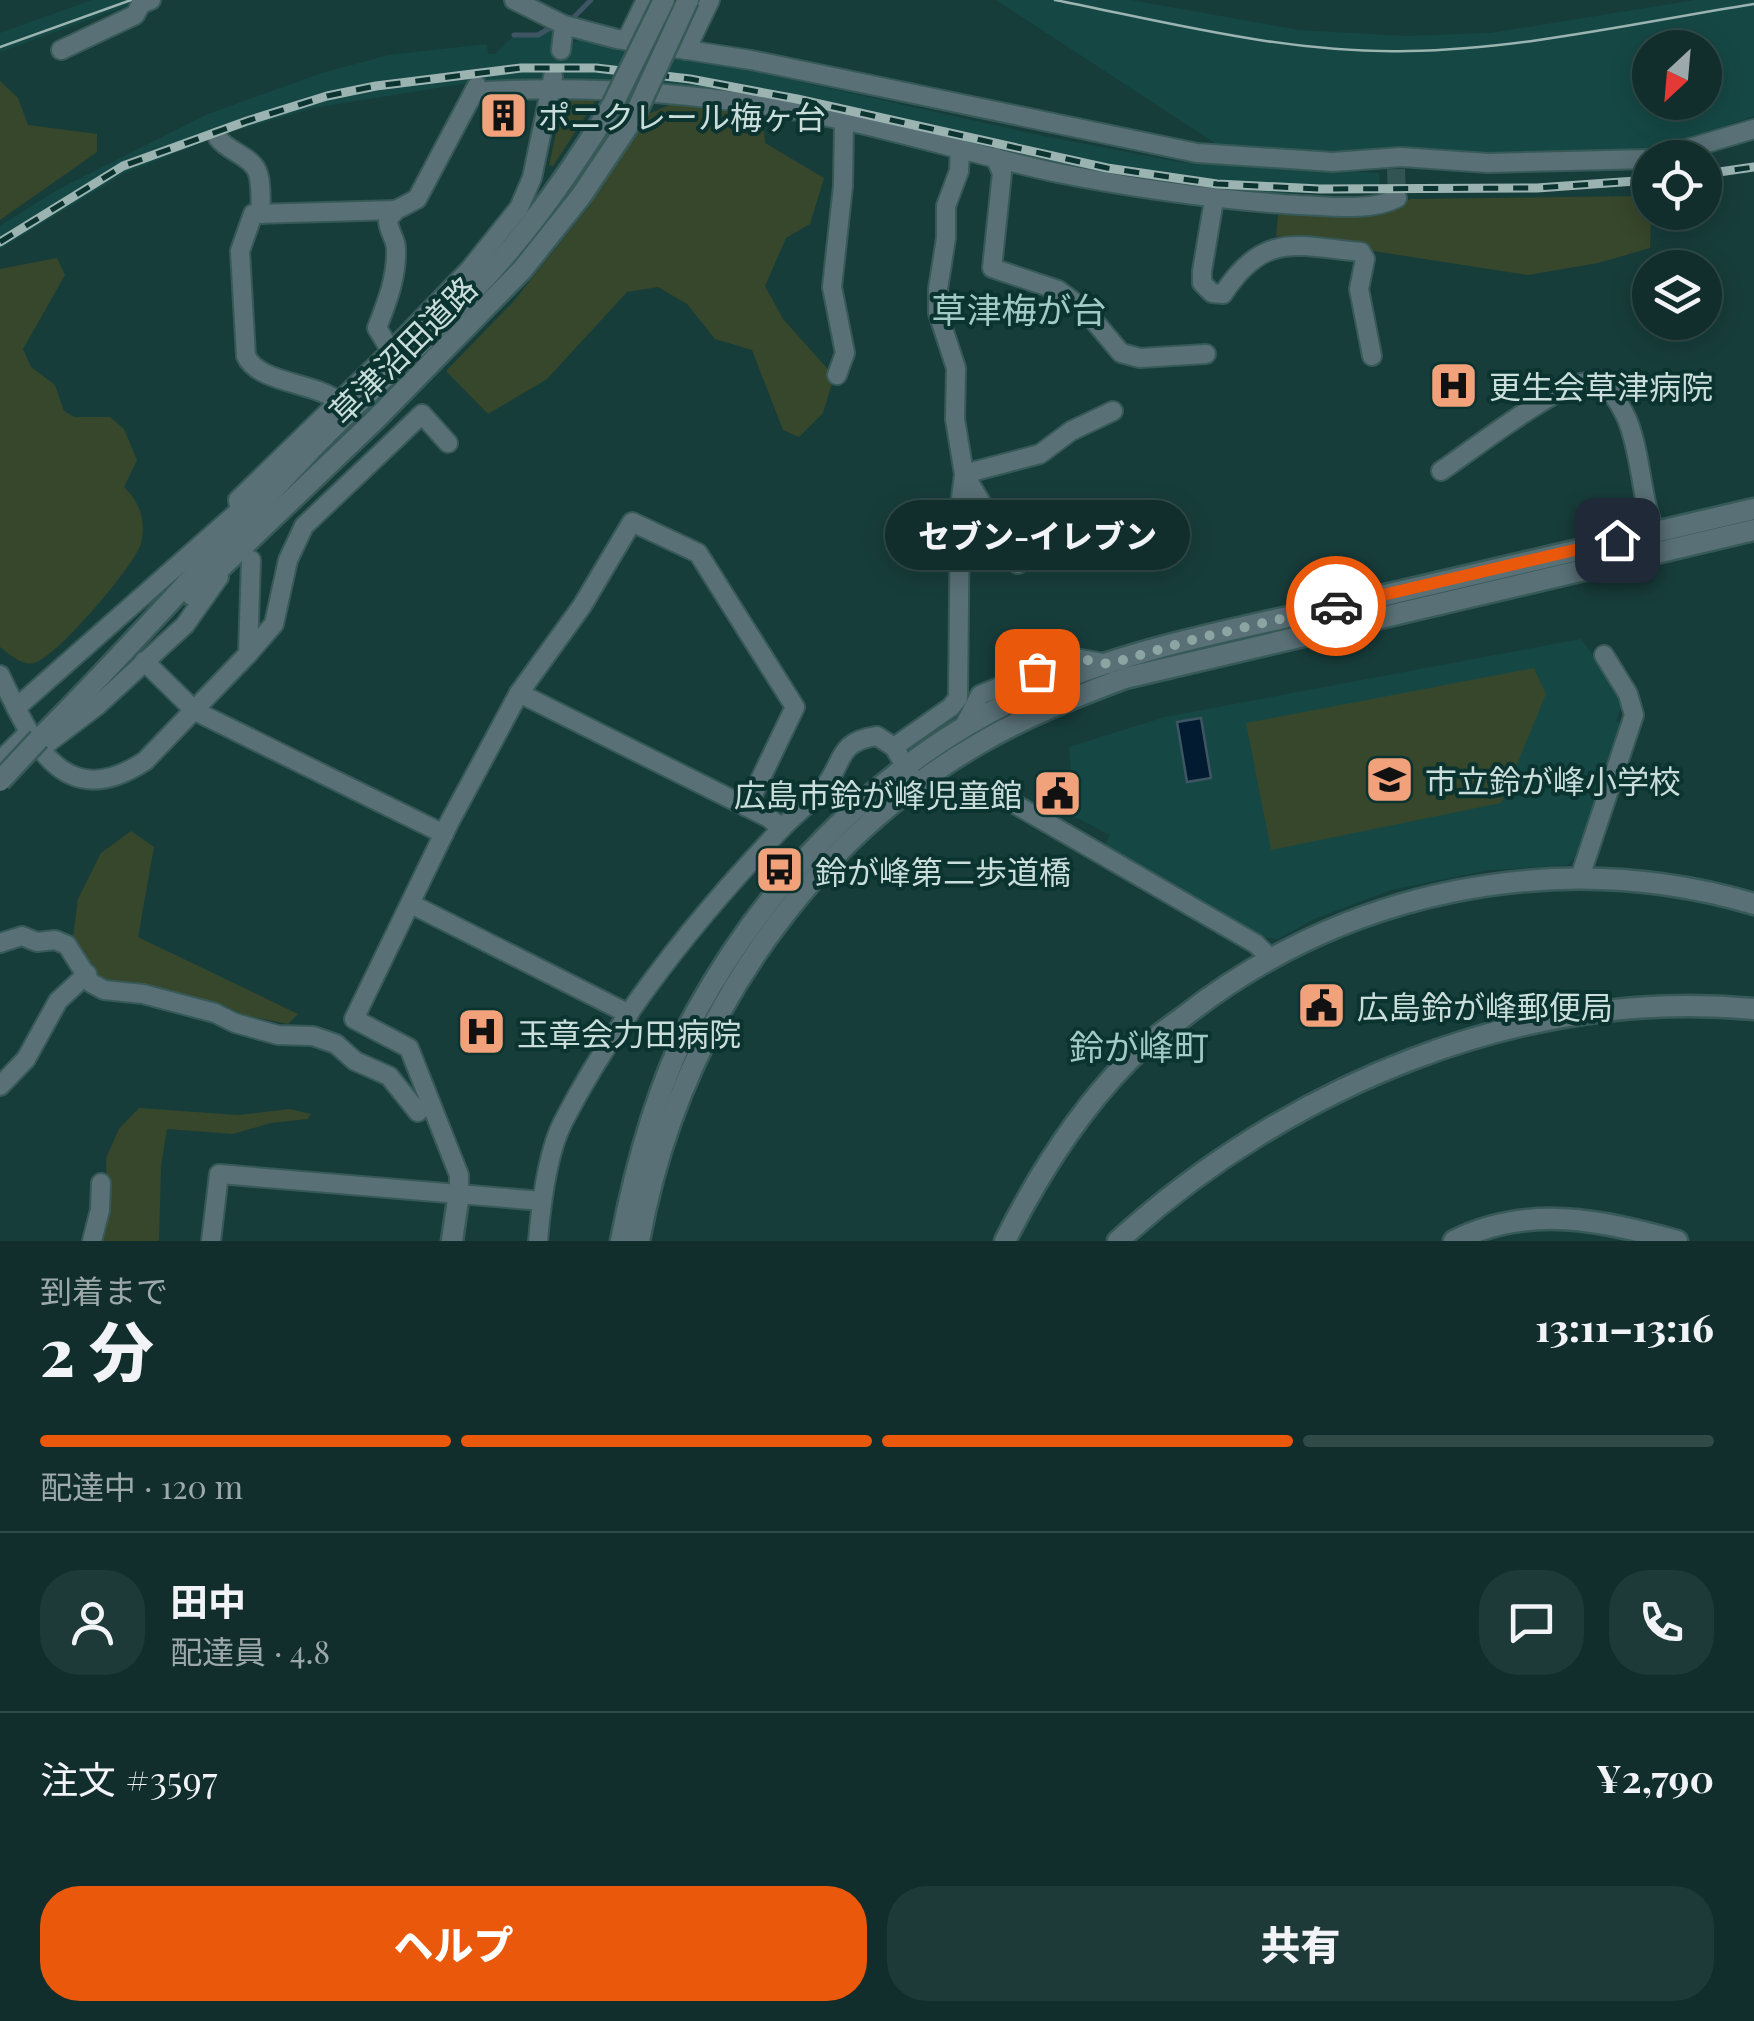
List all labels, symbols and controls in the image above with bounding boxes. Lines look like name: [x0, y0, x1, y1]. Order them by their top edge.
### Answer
north arrow: [1632, 30, 1722, 120]
map controls: [1632, 30, 1722, 340]
building icon: ポニクレール梅ヶ台: [477, 89, 529, 141]
place label: ポニクレール梅ヶ台: [538, 94, 826, 137]
button: locate: [1632, 140, 1722, 230]
button: layers: [1632, 250, 1722, 340]
street label: 草津沼田道路: [319, 266, 485, 432]
district label: 草津梅が台: [931, 285, 1107, 332]
hospital icon: 更生会草津病院: [1428, 359, 1480, 411]
place label: 更生会草津病院: [1489, 364, 1713, 407]
pin: [1575, 498, 1660, 583]
callout: セブン-イレブン: [884, 501, 1190, 571]
text: セブン-イレブン: [918, 513, 1157, 556]
icon: home: [1590, 513, 1645, 568]
courier: [1286, 556, 1386, 656]
icon: car: [1309, 579, 1364, 634]
pin: [995, 629, 1080, 714]
icon: bag: [1010, 644, 1065, 699]
school or university icon: 市立鈴が峰小学校: [1364, 753, 1416, 805]
place label: 市立鈴が峰小学校: [1425, 758, 1681, 801]
public building icon: 広島市鈴が峰児童館: [1031, 767, 1083, 819]
place label: 広島市鈴が峰児童館: [734, 772, 1022, 815]
bus stop icon: 鈴が峰第二歩道橋: [754, 844, 806, 896]
place label: 鈴が峰第二歩道橋: [815, 849, 1071, 892]
public building icon: 広島鈴が峰郵便局: [1296, 979, 1348, 1031]
place label: 広島鈴が峰郵便局: [1357, 984, 1613, 1027]
hospital icon: 玉章会力田病院: [456, 1006, 508, 1058]
place label: 玉章会力田病院: [517, 1011, 741, 1054]
district label: 鈴が峰町: [1069, 1022, 1209, 1069]
text: 到着まで: [40, 1268, 168, 1311]
text: 13:11–13:16: [1535, 1301, 1714, 1352]
text: 2 分: [40, 1306, 154, 1392]
text: 配達中 · 120 m: [40, 1464, 243, 1507]
button: person: [40, 1570, 145, 1675]
button: chat: [1479, 1570, 1584, 1675]
button: phone: [1609, 1570, 1714, 1675]
text: 田中: [170, 1575, 246, 1626]
text: 配達員 · 4.8: [170, 1629, 330, 1672]
text: ¥2,790: [1596, 1752, 1714, 1803]
text: 注文 #3597: [40, 1753, 217, 1804]
button: ヘルプ: [40, 1886, 867, 2001]
button: 共有: [887, 1886, 1714, 2001]

